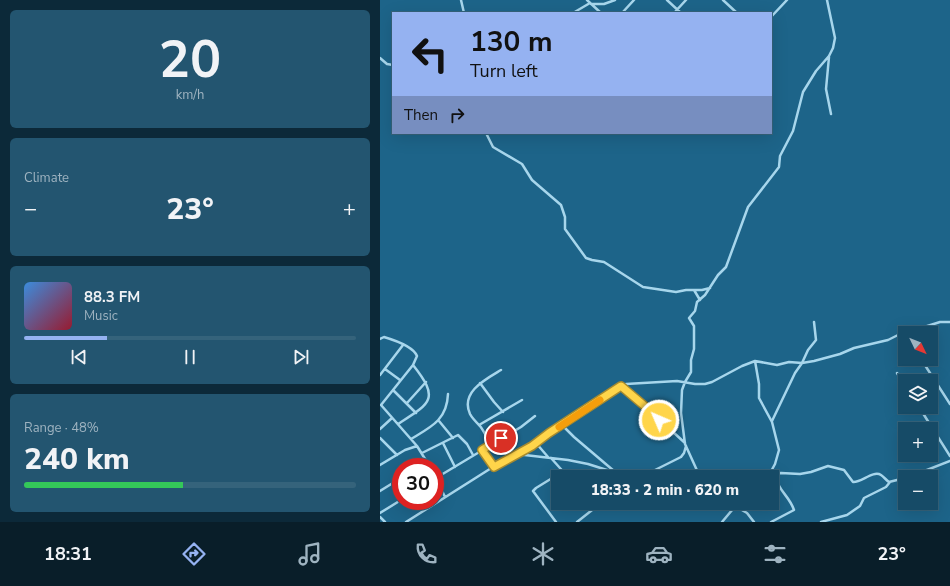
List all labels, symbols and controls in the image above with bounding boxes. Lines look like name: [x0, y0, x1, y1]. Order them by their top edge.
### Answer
text: 130 m: [470, 23, 553, 61]
text: 20: [159, 24, 221, 95]
icon: left: [404, 28, 456, 80]
text: Turn left: [470, 59, 538, 83]
text: km/h: [176, 86, 204, 104]
icon: right: [446, 104, 468, 126]
text: Then: [404, 105, 438, 125]
text: Climate: [24, 169, 69, 187]
text: 23°: [166, 189, 214, 230]
text: −: [24, 194, 37, 224]
text: +: [343, 194, 356, 224]
text: 88.3 FM: [84, 287, 140, 307]
text: Music: [84, 307, 118, 325]
north arrow: [898, 326, 938, 366]
map controls: [898, 326, 938, 510]
icon: previous: [68, 346, 90, 368]
icon: pause: [179, 346, 201, 368]
icon: next: [290, 346, 312, 368]
button: layers: [898, 374, 938, 414]
position arrow: [638, 399, 680, 441]
text: Range · 48%: [24, 419, 99, 437]
pin: [484, 421, 518, 455]
button: +: [898, 422, 938, 462]
icon: arrive: [490, 427, 512, 449]
text: 240 km: [24, 439, 130, 480]
speed limit sign: 30: [392, 458, 444, 510]
button: −: [898, 470, 938, 510]
text: 18:33 · 2 min · 620 m: [591, 480, 739, 500]
icon: directions: [180, 540, 208, 568]
icon: music: [296, 540, 324, 568]
icon: phone: [412, 540, 440, 568]
icon: climate: [529, 540, 557, 568]
icon: car: [645, 540, 673, 568]
icon: filters: [761, 540, 789, 568]
text: 18:31: [44, 542, 92, 566]
text: 23°: [877, 542, 906, 566]

